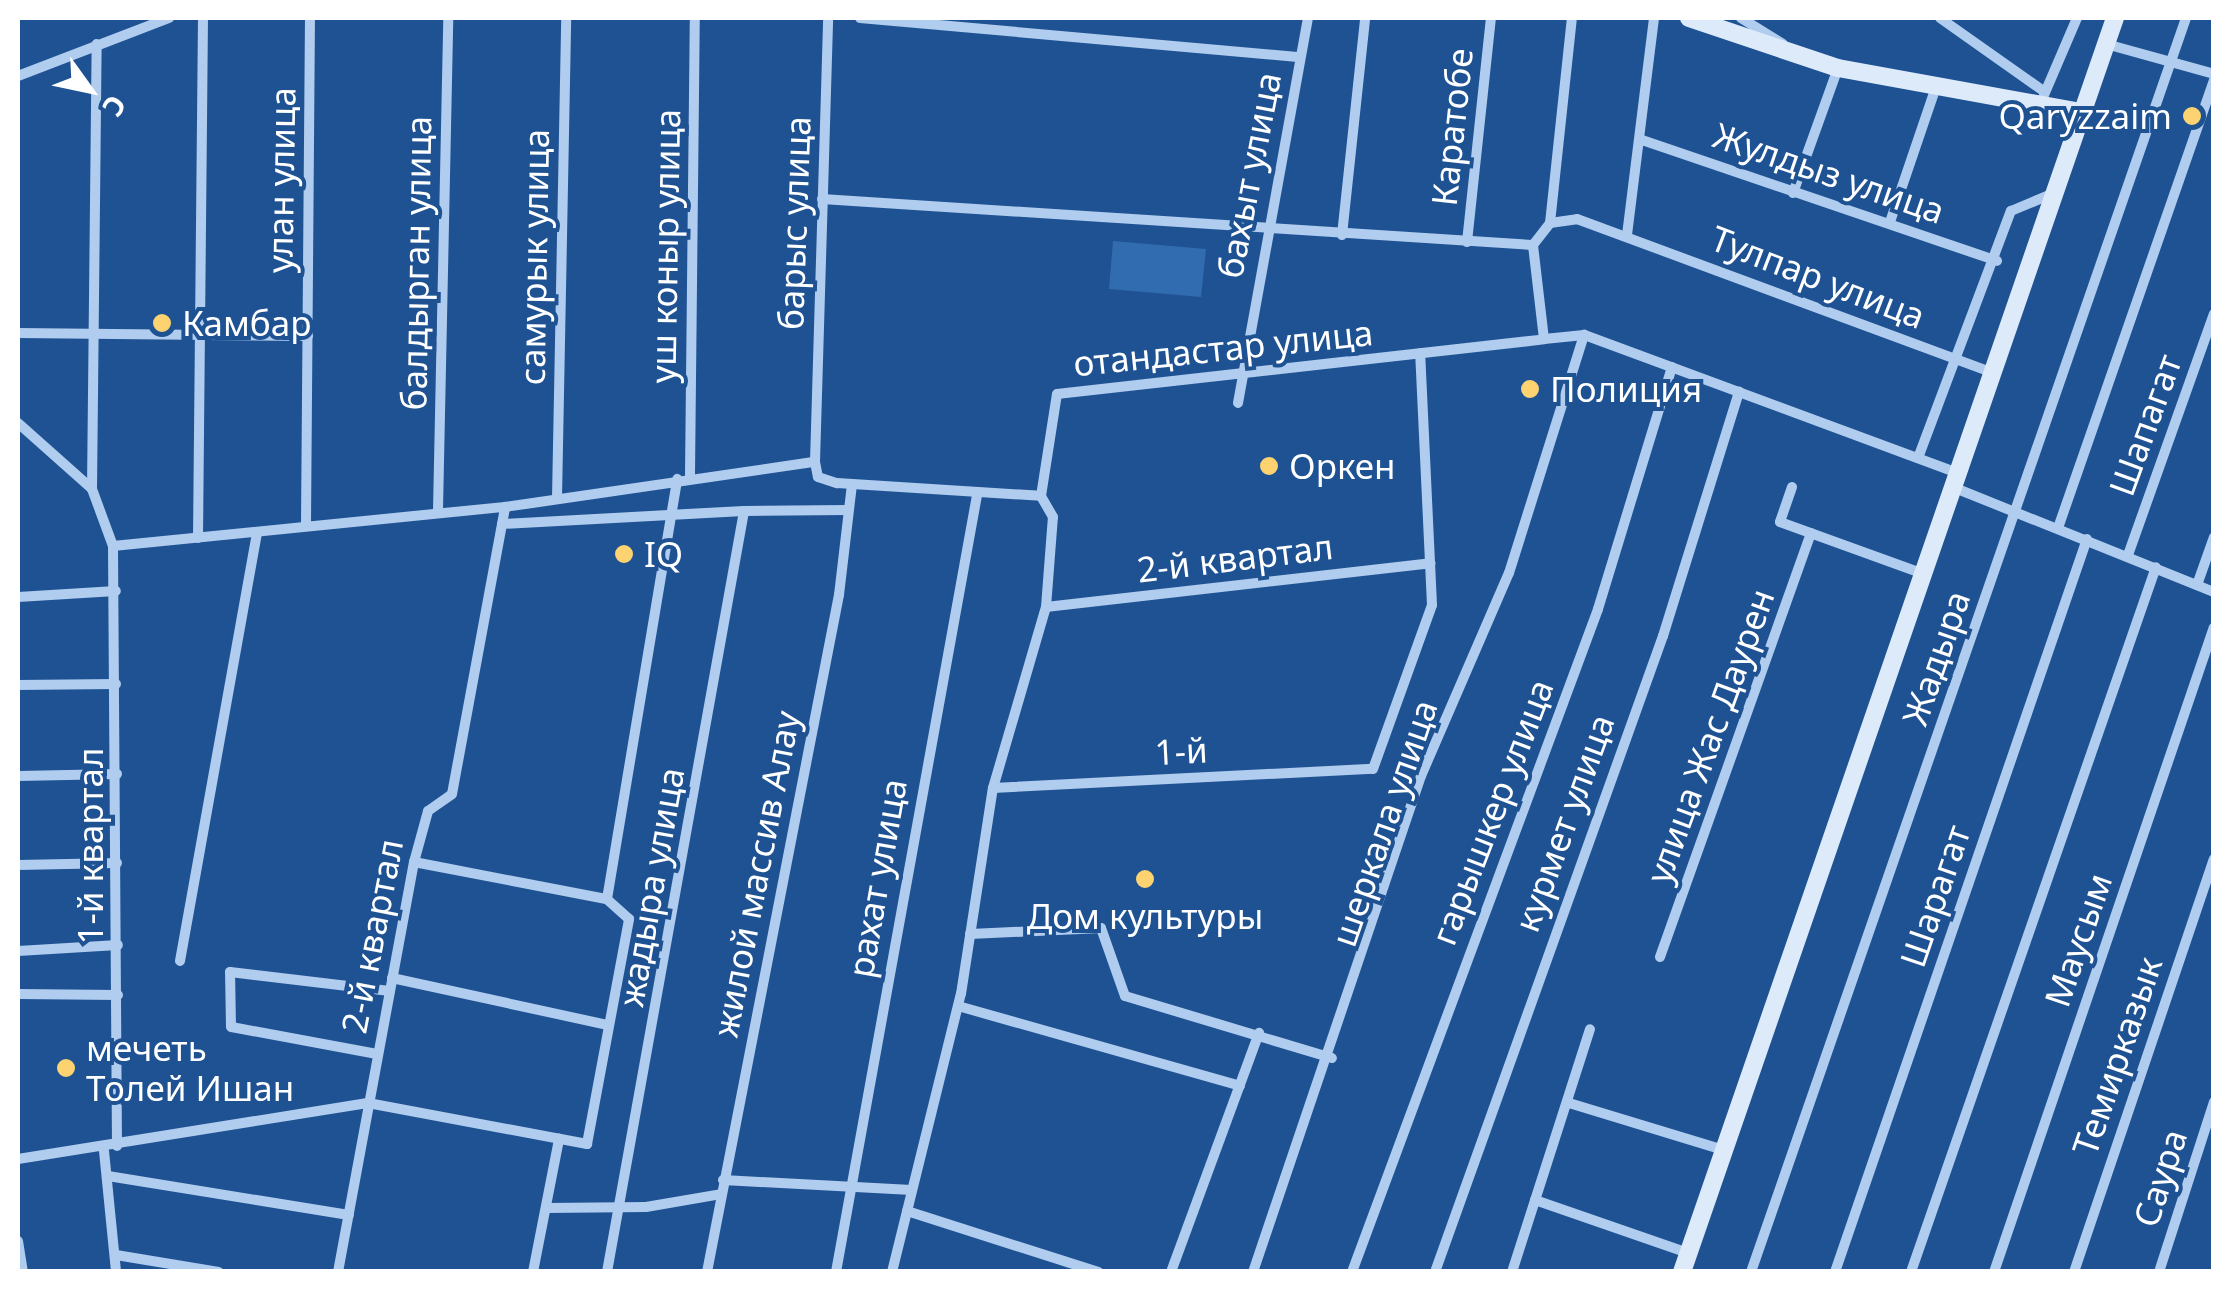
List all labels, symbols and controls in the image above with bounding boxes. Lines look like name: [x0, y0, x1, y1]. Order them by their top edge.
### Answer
north arrow: [40, 40, 140, 140]
street label: Каратобе: [1423, 46, 1481, 208]
street label: бахыт улица: [1208, 69, 1290, 281]
street label: улан улица: [258, 87, 304, 273]
text: С: [94, 88, 136, 124]
place label: Qaryzzaim: [1998, 95, 2172, 137]
marker: Qaryzzaim: [2181, 105, 2203, 127]
street label: уш коныр улица: [642, 108, 688, 384]
street label: Жулдыз улица: [1708, 114, 1950, 232]
street label: балдырган улица: [392, 115, 440, 411]
street label: барыс улица: [769, 115, 819, 331]
street label: самурык улица: [511, 129, 557, 385]
street label: Тулпар улица: [1705, 217, 1931, 337]
place label: Камбар: [182, 302, 311, 344]
street label: отандастар улица: [1071, 311, 1375, 385]
marker: Камбар: [151, 312, 173, 334]
street label: Шапагат: [2100, 349, 2190, 501]
place label: Полиция: [1550, 368, 1702, 410]
marker: Полиция: [1519, 378, 1541, 400]
place label: Оркен: [1289, 445, 1396, 487]
marker: Оркен: [1258, 455, 1280, 477]
street label: 2-й квартал: [1135, 525, 1335, 591]
place label: IQ: [644, 533, 683, 575]
marker: IQ: [613, 543, 635, 565]
street label: улица Жас Даурен: [1637, 583, 1783, 889]
street label: Жадыра: [1893, 585, 1979, 731]
street label: гарышкер улица: [1422, 673, 1562, 951]
street label: шеркала улица: [1322, 694, 1446, 952]
street label: жилой массив Алау: [704, 707, 808, 1041]
street label: курмет улица: [1505, 709, 1623, 937]
street label: 1-й: [1153, 729, 1209, 773]
street label: 1-й квартал: [69, 747, 111, 945]
street label: жадыра улица: [609, 764, 693, 1010]
street label: рахат улица: [839, 775, 915, 981]
street label: Шарагат: [1891, 820, 1979, 972]
street label: 2-й квартал: [333, 835, 411, 1037]
marker: Дом культуры: [1134, 868, 1156, 890]
street label: Маусым: [2036, 868, 2120, 1012]
place label: Дом культуры: [1027, 895, 1263, 937]
street label: Темирказык: [2063, 951, 2171, 1161]
place label: мечеть Толей Ишан: [86, 1027, 294, 1109]
marker: мечеть Толей Ишан: [55, 1057, 77, 1079]
street label: Саура: [2125, 1124, 2195, 1232]

